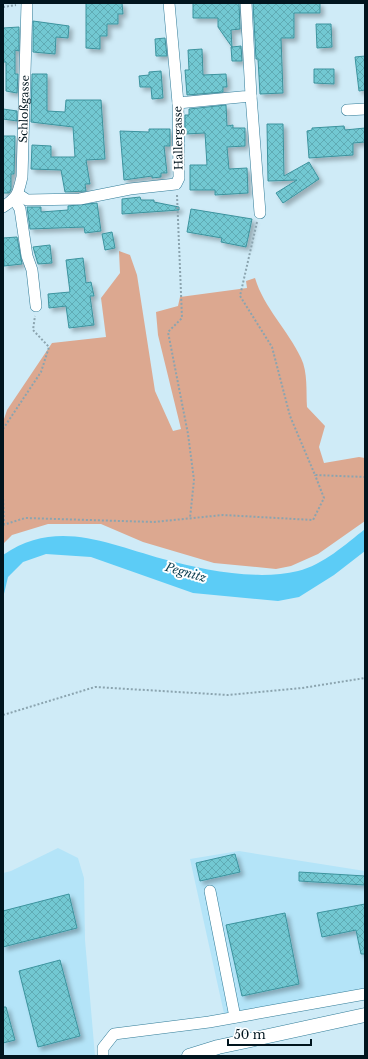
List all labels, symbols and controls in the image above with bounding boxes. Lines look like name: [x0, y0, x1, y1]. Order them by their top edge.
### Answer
street label: Schloßgasse: [16, 75, 32, 143]
street label: Hallergasse: [170, 106, 186, 170]
water label: Pegnitz: [163, 559, 208, 585]
scale bar: [228, 1021, 311, 1047]
text: 50 m: [234, 1027, 266, 1042]

